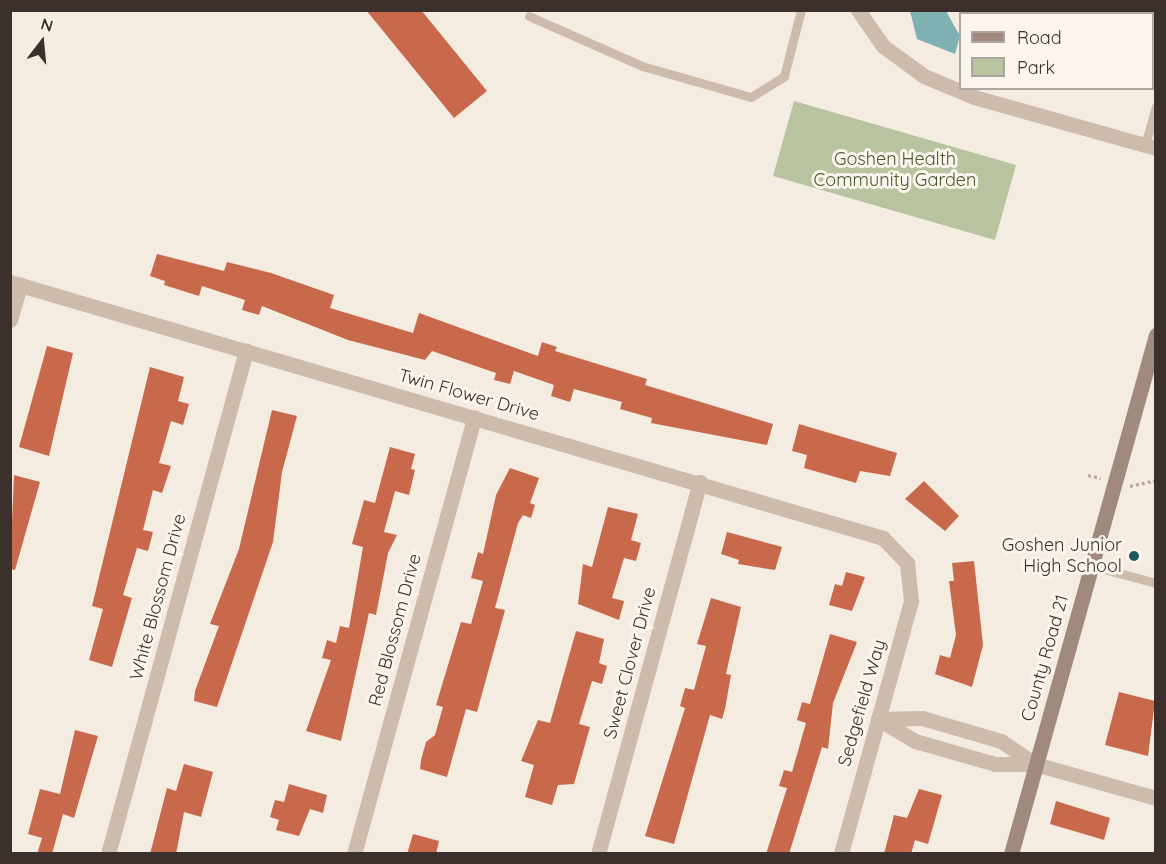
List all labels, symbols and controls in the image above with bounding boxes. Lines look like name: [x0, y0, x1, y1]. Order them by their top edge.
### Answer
north arrow: [12, 12, 72, 72]
legend: [959, 12, 1154, 90]
text: N: [39, 13, 55, 36]
text: Road: [1017, 26, 1062, 49]
text: Park: [1017, 56, 1055, 79]
park label: Goshen Health Community Garden: [814, 149, 976, 192]
street label: Twin Flower Drive: [396, 365, 542, 425]
street label: White Blossom Drive: [125, 511, 191, 683]
place label: Goshen Junior High School: [1002, 535, 1122, 578]
marker: Goshen Junior High School: [1127, 549, 1141, 563]
street label: Red Blossom Drive: [364, 551, 426, 709]
street label: Sweet Clover Drive: [599, 585, 661, 741]
street label: County Road 21: [1017, 592, 1073, 724]
street label: Sedgefield Way: [834, 637, 890, 769]

